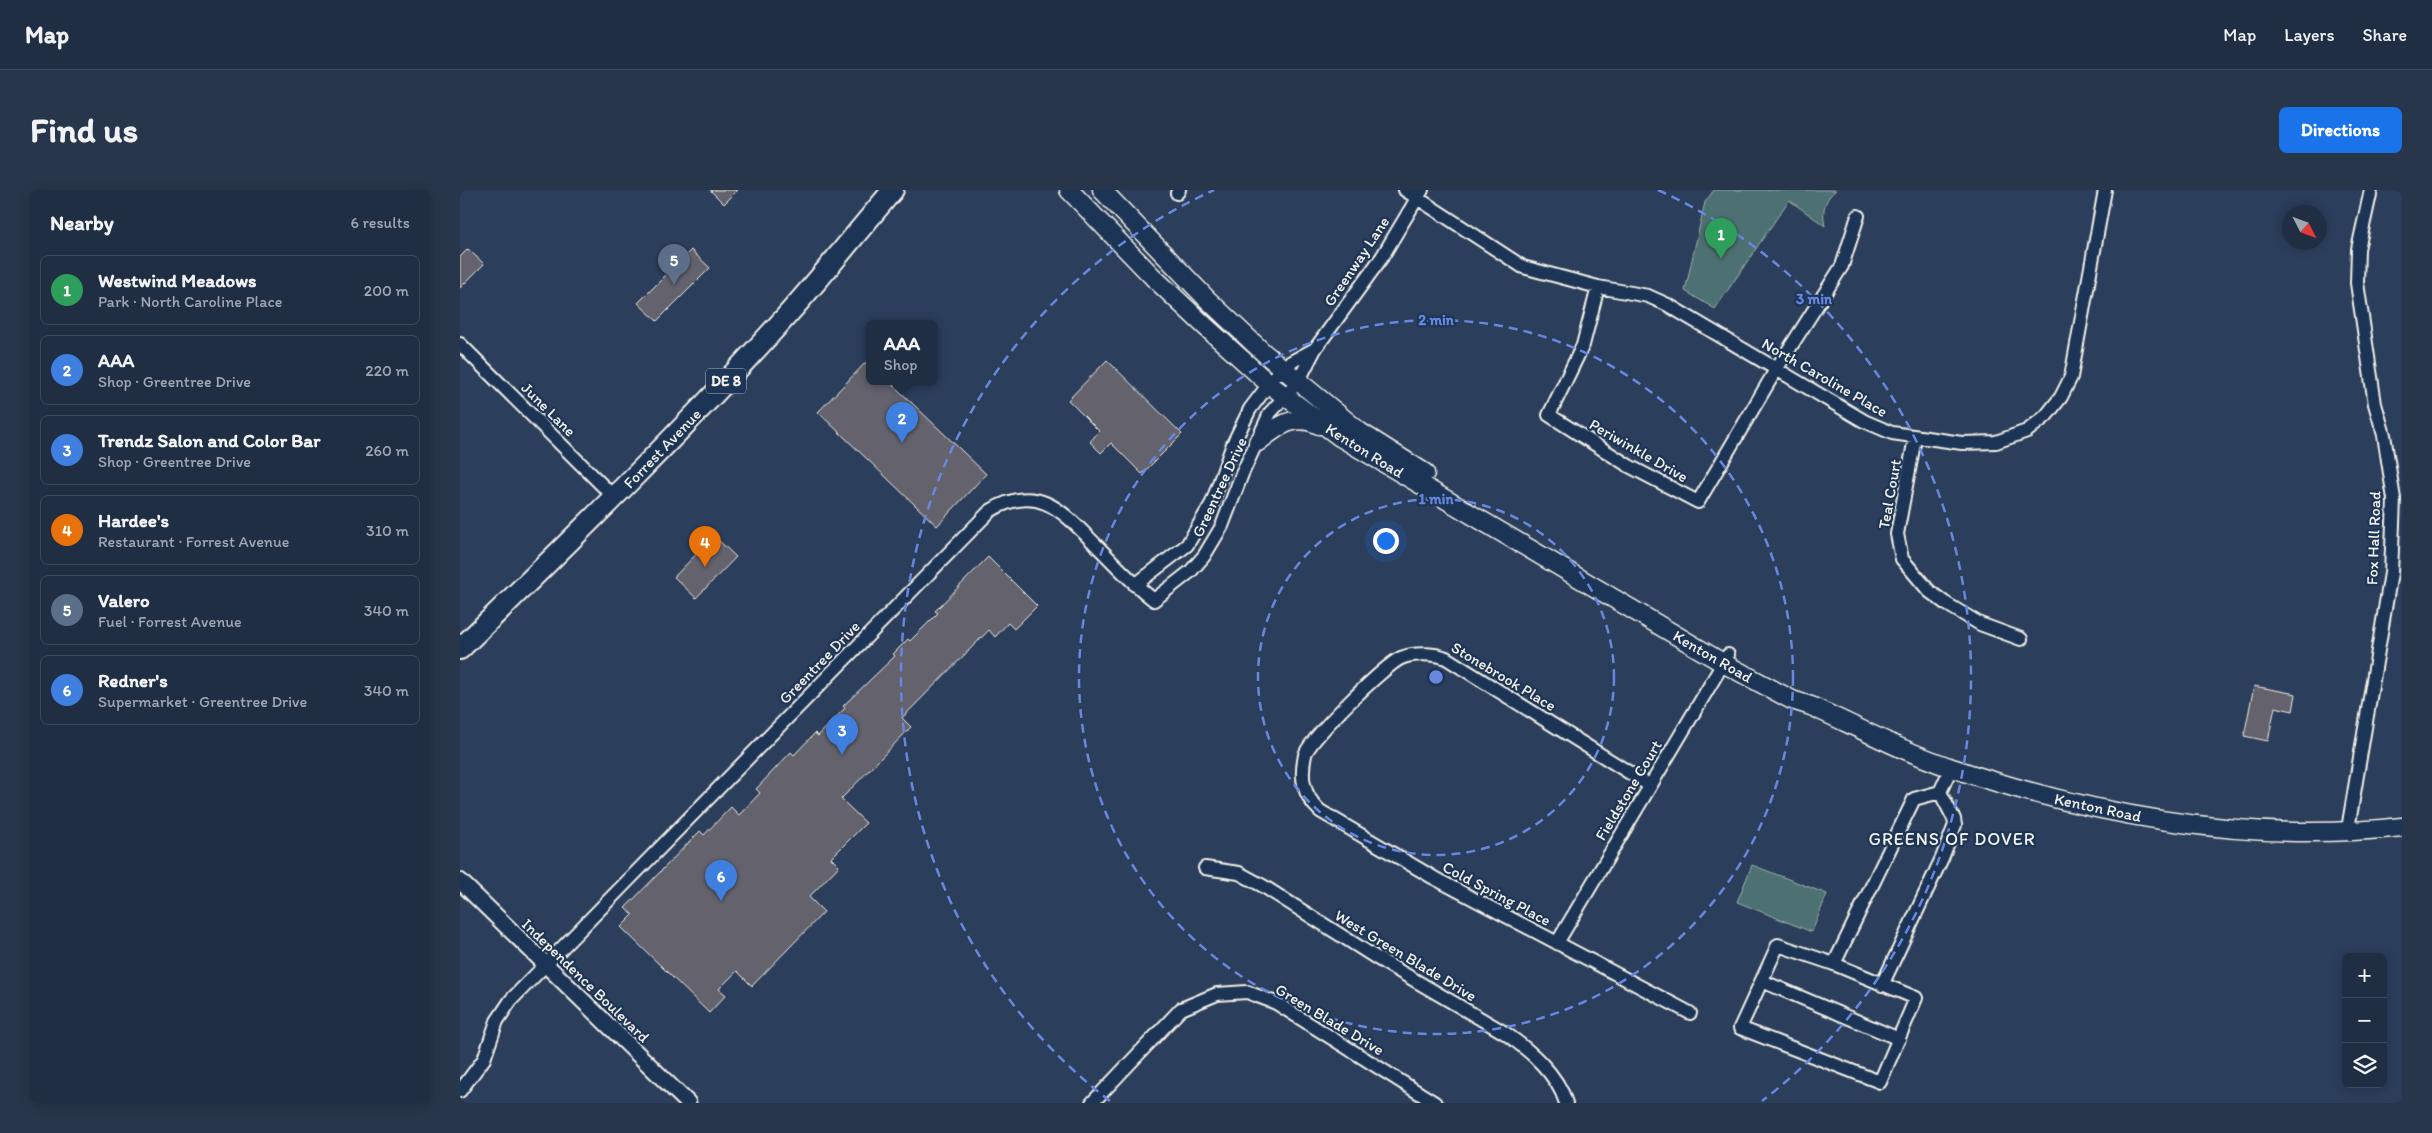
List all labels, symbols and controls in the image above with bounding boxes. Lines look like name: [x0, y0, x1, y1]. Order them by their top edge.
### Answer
text: Map: [25, 20, 69, 49]
text: Map: [2223, 24, 2256, 46]
text: Layers: [2284, 24, 2334, 46]
text: Share: [2362, 24, 2407, 46]
button: Directions: [2279, 107, 2402, 153]
text: Find us: [30, 109, 138, 151]
north arrow: [2282, 205, 2327, 250]
text: Nearby: [50, 210, 114, 235]
text: 6 results: [350, 213, 410, 232]
street label: Greenway Lane: [1319, 213, 1393, 310]
pin: 1: [1705, 218, 1737, 259]
pin: 5: [658, 244, 690, 285]
text: Westwind Meadows: [98, 269, 257, 292]
text: 1: [63, 281, 71, 300]
text: 200 m: [364, 281, 409, 300]
text: 3 min: [1796, 290, 1833, 308]
text: Park · North Caroline Place: [98, 292, 282, 311]
text: 2 min: [1418, 311, 1455, 329]
popup: [866, 320, 938, 385]
text: AAA: [884, 332, 920, 355]
street label: North Caroline Place: [1759, 334, 1891, 421]
text: AAA: [98, 349, 134, 372]
text: Shop: [884, 355, 917, 374]
text: 2: [63, 361, 71, 380]
text: 220 m: [365, 361, 409, 380]
road number: DE 8: [706, 368, 746, 394]
text: Shop · Greentree Drive: [98, 372, 251, 391]
street label: June Lane: [517, 378, 580, 441]
pin: 2: [886, 402, 918, 443]
street label: Forrest Avenue: [620, 404, 705, 492]
street label: Periwinkle Drive: [1586, 414, 1692, 487]
street label: Kenton Road: [1322, 419, 1407, 482]
text: Trendz Salon and Color Bar: [98, 429, 320, 452]
street label: Greentree Drive: [1188, 434, 1251, 540]
text: 3: [63, 441, 71, 460]
text: 260 m: [365, 441, 409, 460]
text: Shop · Greentree Drive: [98, 452, 251, 471]
street label: Teal Court: [1874, 458, 1905, 530]
text: 1 min: [1419, 490, 1454, 508]
street label: Fox Hall Road: [2362, 490, 2385, 585]
text: Hardee's: [98, 509, 169, 532]
text: 4: [62, 521, 72, 540]
text: 310 m: [366, 521, 409, 540]
pin: 4: [689, 526, 721, 567]
your location: [1373, 528, 1399, 554]
text: Restaurant · Forrest Avenue: [98, 532, 289, 551]
text: Valero: [98, 589, 150, 612]
text: 5: [63, 601, 71, 620]
text: 340 m: [364, 601, 409, 620]
text: Fuel · Forrest Avenue: [98, 612, 242, 631]
street label: Greentree Drive: [775, 617, 864, 708]
street label: Kenton Road: [1670, 626, 1756, 687]
street label: Stonebrook Place: [1448, 638, 1560, 715]
centre of rings: [1427, 668, 1445, 686]
text: Redner's: [98, 669, 168, 692]
text: 6: [63, 681, 71, 700]
text: 340 m: [364, 681, 409, 700]
text: Supermarket · Greentree Drive: [98, 692, 307, 711]
pin: 3: [826, 714, 858, 755]
street label: Fieldstone Court: [1591, 737, 1666, 844]
street label: Kenton Road: [2053, 789, 2143, 826]
district label: GREENS OF DOVER: [1868, 828, 2036, 850]
street label: Cold Spring Place: [1439, 857, 1554, 930]
pin: 6: [705, 860, 737, 901]
street label: West Green Blade Drive: [1331, 906, 1480, 1005]
street label: Independence Boulevard: [518, 914, 654, 1047]
map controls: [2342, 953, 2387, 1088]
button: +: [2342, 953, 2387, 998]
street label: Green Blade Drive: [1272, 979, 1388, 1060]
button: −: [2342, 998, 2387, 1043]
button: layers: [2342, 1043, 2387, 1088]

